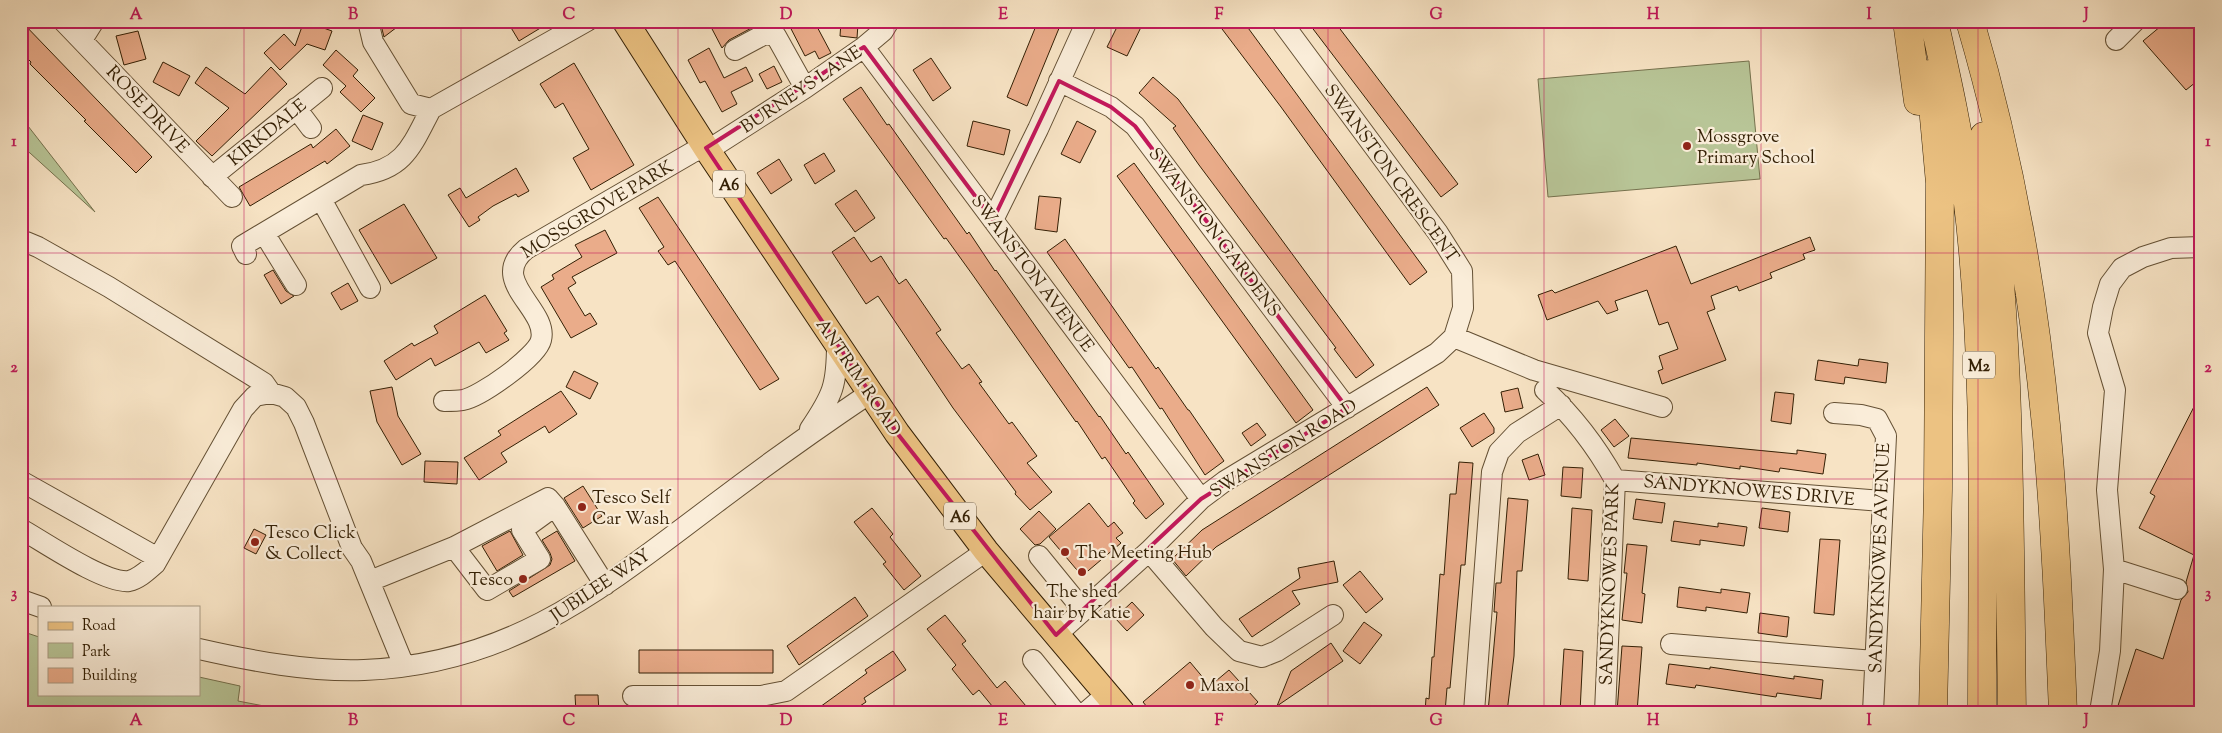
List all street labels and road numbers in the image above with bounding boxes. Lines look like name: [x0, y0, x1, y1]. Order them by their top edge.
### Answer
street label: BURNEYS LANE: [736, 40, 868, 141]
street label: ROSE DRIVE: [99, 61, 194, 160]
street label: SWANSTON CRESCENT: [1317, 80, 1464, 269]
street label: KIRKDALE: [223, 94, 313, 173]
street label: SWANSTON GARDENS: [1141, 143, 1286, 323]
street label: MOSSGROVE PARK: [517, 155, 679, 267]
road number: A6: [713, 170, 745, 198]
street label: SWANSTON AVENUE: [964, 190, 1099, 358]
street label: ANTRIM ROAD: [808, 314, 906, 442]
road number: M2: [1963, 352, 1995, 378]
street label: SWANSTON ROAD: [1205, 394, 1363, 506]
street label: SANDYKNOWES AVENUE: [1864, 442, 1898, 674]
street label: SANDYKNOWES DRIVE: [1642, 470, 1856, 514]
street label: SANDYKNOWES PARK: [1594, 482, 1628, 686]
road number: A6: [944, 502, 976, 530]
street label: JUBILEE WAY: [545, 543, 657, 630]

